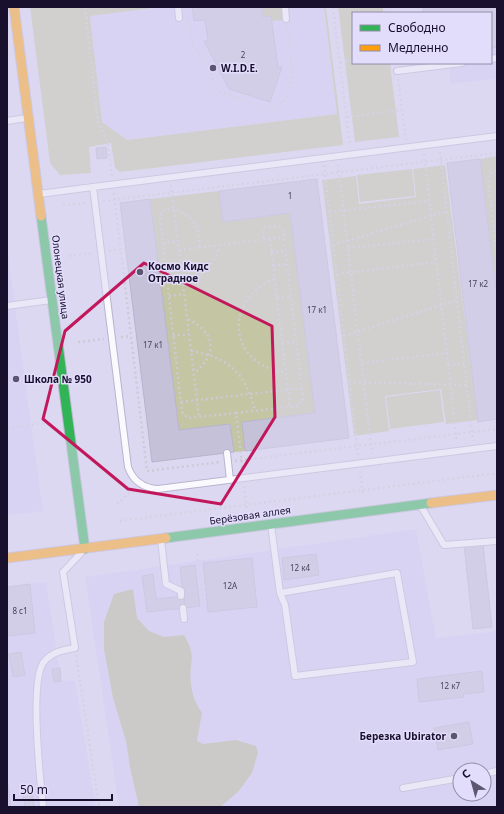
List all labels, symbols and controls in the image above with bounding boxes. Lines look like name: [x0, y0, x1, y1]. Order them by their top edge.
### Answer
legend: [352, 12, 492, 64]
text: Свободно: [388, 19, 446, 36]
text: Медленно: [388, 39, 448, 56]
house number: 2: [241, 49, 246, 60]
place label: W.I.D.E.: [221, 61, 258, 75]
marker: W.I.D.E.: [208, 63, 218, 73]
house number: 1: [288, 190, 292, 201]
street label: Олонецкая улица: [49, 234, 73, 320]
place label: Космо Кидс Отрадное: [148, 259, 209, 285]
marker: Космо Кидс Отрадное: [135, 267, 145, 277]
house number: 17 к2: [468, 278, 488, 289]
house number: 17 к1: [307, 304, 327, 315]
house number: 17 к1: [143, 339, 163, 350]
place label: Школа № 950: [24, 372, 92, 386]
marker: Школа № 950: [11, 374, 21, 384]
street label: Берёзовая аллея: [208, 502, 292, 528]
house number: 12 к4: [290, 562, 310, 573]
house number: 12А: [223, 580, 238, 591]
house number: 8 с1: [12, 605, 28, 616]
house number: 12 к7: [440, 680, 460, 691]
place label: Березка Ubirator: [360, 729, 447, 743]
marker: Березка Ubirator: [449, 731, 459, 741]
north arrow: [452, 762, 492, 802]
text: С: [458, 765, 473, 782]
scale bar: [14, 776, 112, 802]
text: 50 m: [20, 781, 48, 798]

